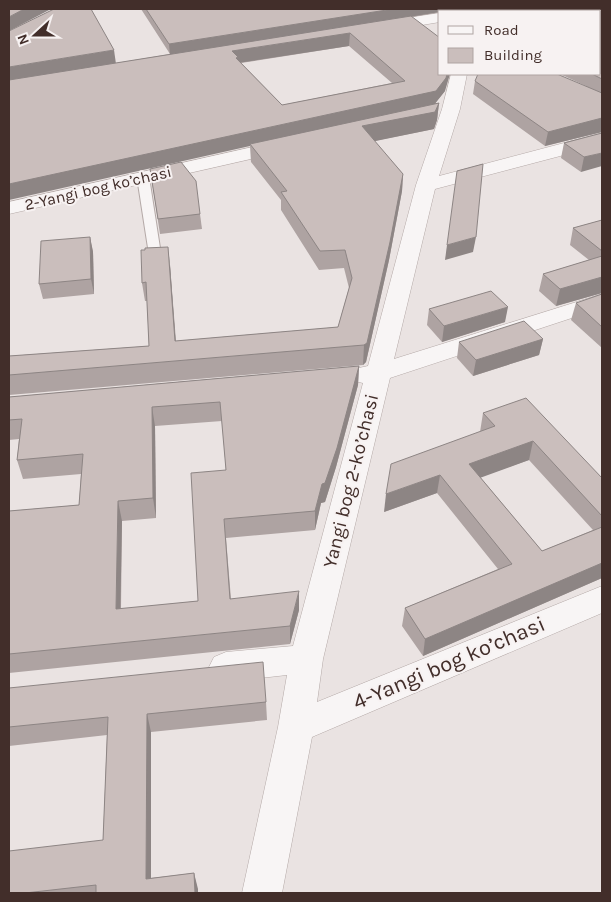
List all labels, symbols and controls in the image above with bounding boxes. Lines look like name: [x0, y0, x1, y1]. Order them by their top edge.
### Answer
north arrow: [10, 10, 60, 60]
legend: [438, 10, 601, 75]
text: Road: [484, 21, 519, 39]
text: N: [14, 32, 33, 47]
text: Building: [484, 46, 542, 64]
street label: 2-Yangi bog koʼchasi: [23, 162, 173, 214]
street label: Yangi bog 2-koʼchasi: [319, 392, 383, 570]
street label: 4-Yangi bog koʼchasi: [349, 611, 549, 715]

